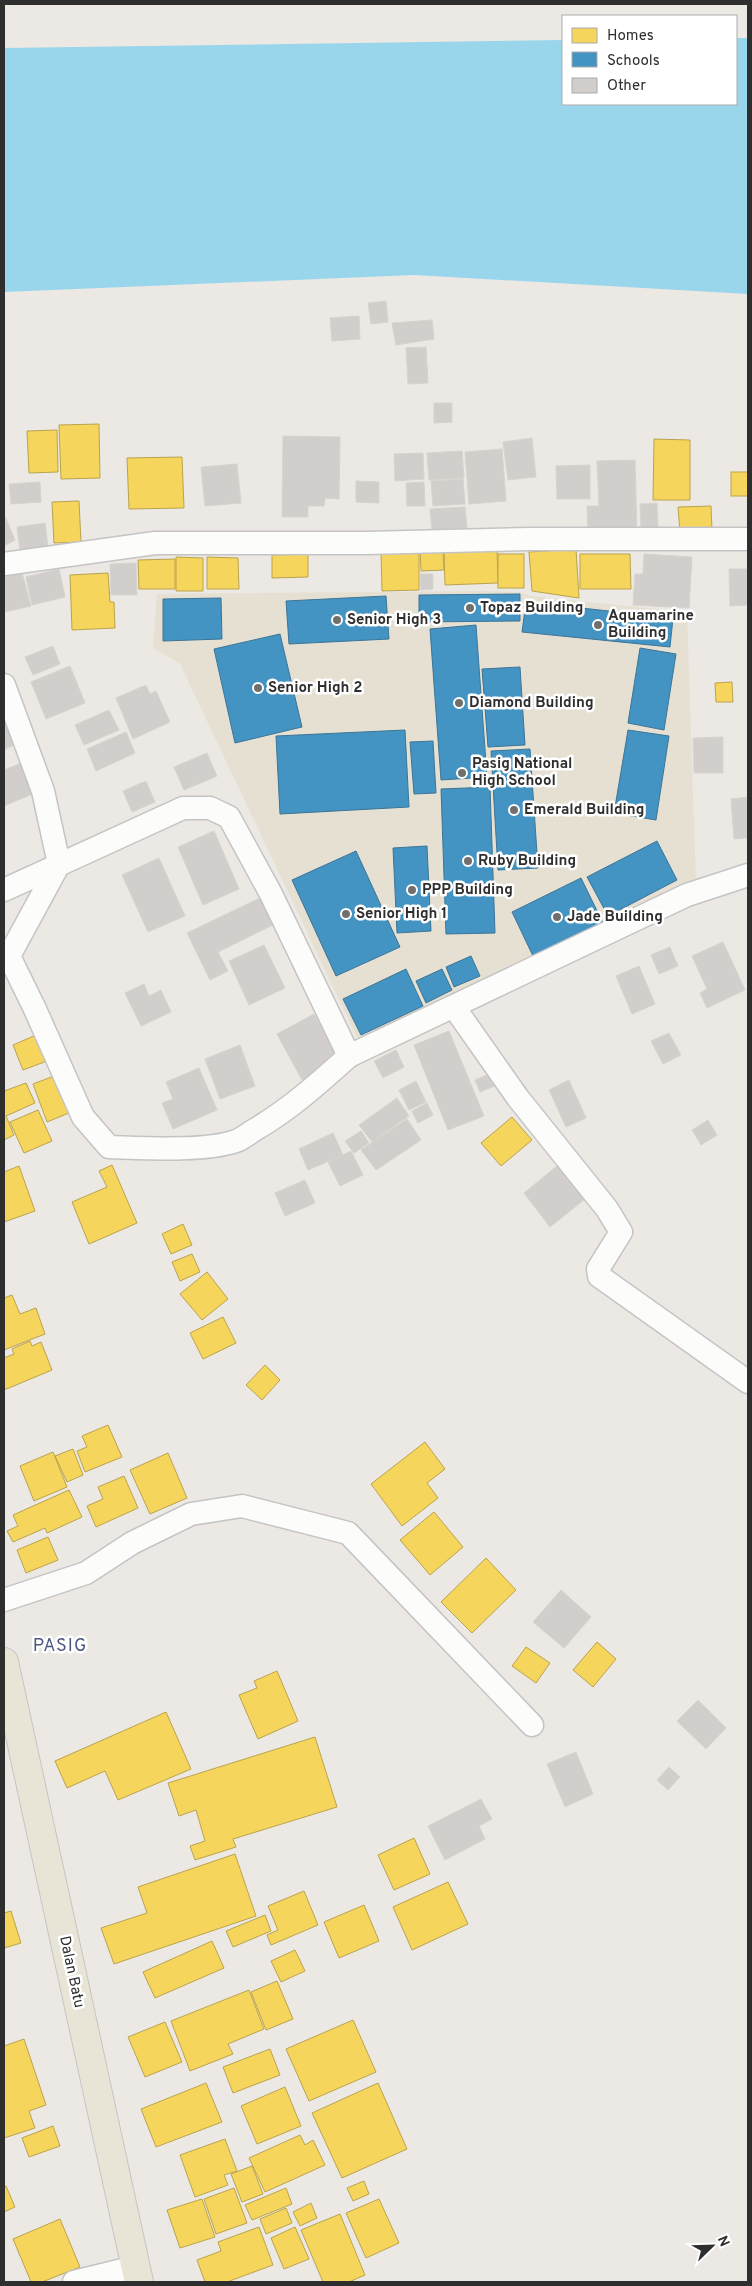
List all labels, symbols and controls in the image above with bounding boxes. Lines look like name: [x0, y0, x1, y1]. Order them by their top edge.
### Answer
legend: [562, 15, 737, 105]
text: Homes: [607, 27, 654, 46]
text: Schools: [607, 52, 660, 71]
text: Other: [607, 77, 646, 96]
place label: Topaz Building: [480, 599, 583, 618]
marker: Topaz Building: [464, 602, 476, 614]
place label: Aquamarine Building: [608, 607, 694, 643]
place label: Senior High 3: [347, 611, 441, 630]
marker: Senior High 3: [331, 614, 343, 626]
marker: Aquamarine Building: [592, 619, 604, 631]
place label: Senior High 2: [268, 679, 362, 698]
marker: Senior High 2: [252, 682, 264, 694]
place label: Diamond Building: [469, 694, 594, 713]
marker: Diamond Building: [453, 697, 465, 709]
place label: Pasig National High School: [472, 755, 572, 791]
marker: Pasig National High School: [456, 767, 468, 779]
place label: Emerald Building: [524, 801, 644, 820]
marker: Emerald Building: [508, 804, 520, 816]
place label: Ruby Building: [478, 852, 576, 871]
marker: Ruby Building: [462, 855, 474, 867]
place label: PPP Building: [422, 881, 513, 900]
marker: PPP Building: [406, 884, 418, 896]
place label: Senior High 1: [356, 905, 447, 924]
marker: Senior High 1: [340, 908, 352, 920]
place label: Jade Building: [567, 908, 663, 927]
marker: Jade Building: [551, 911, 563, 923]
district label: PASIG: [33, 1635, 87, 1658]
street label: Dalan Batu: [54, 1934, 88, 2010]
north arrow: [687, 2221, 737, 2271]
text: N: [713, 2234, 732, 2249]

